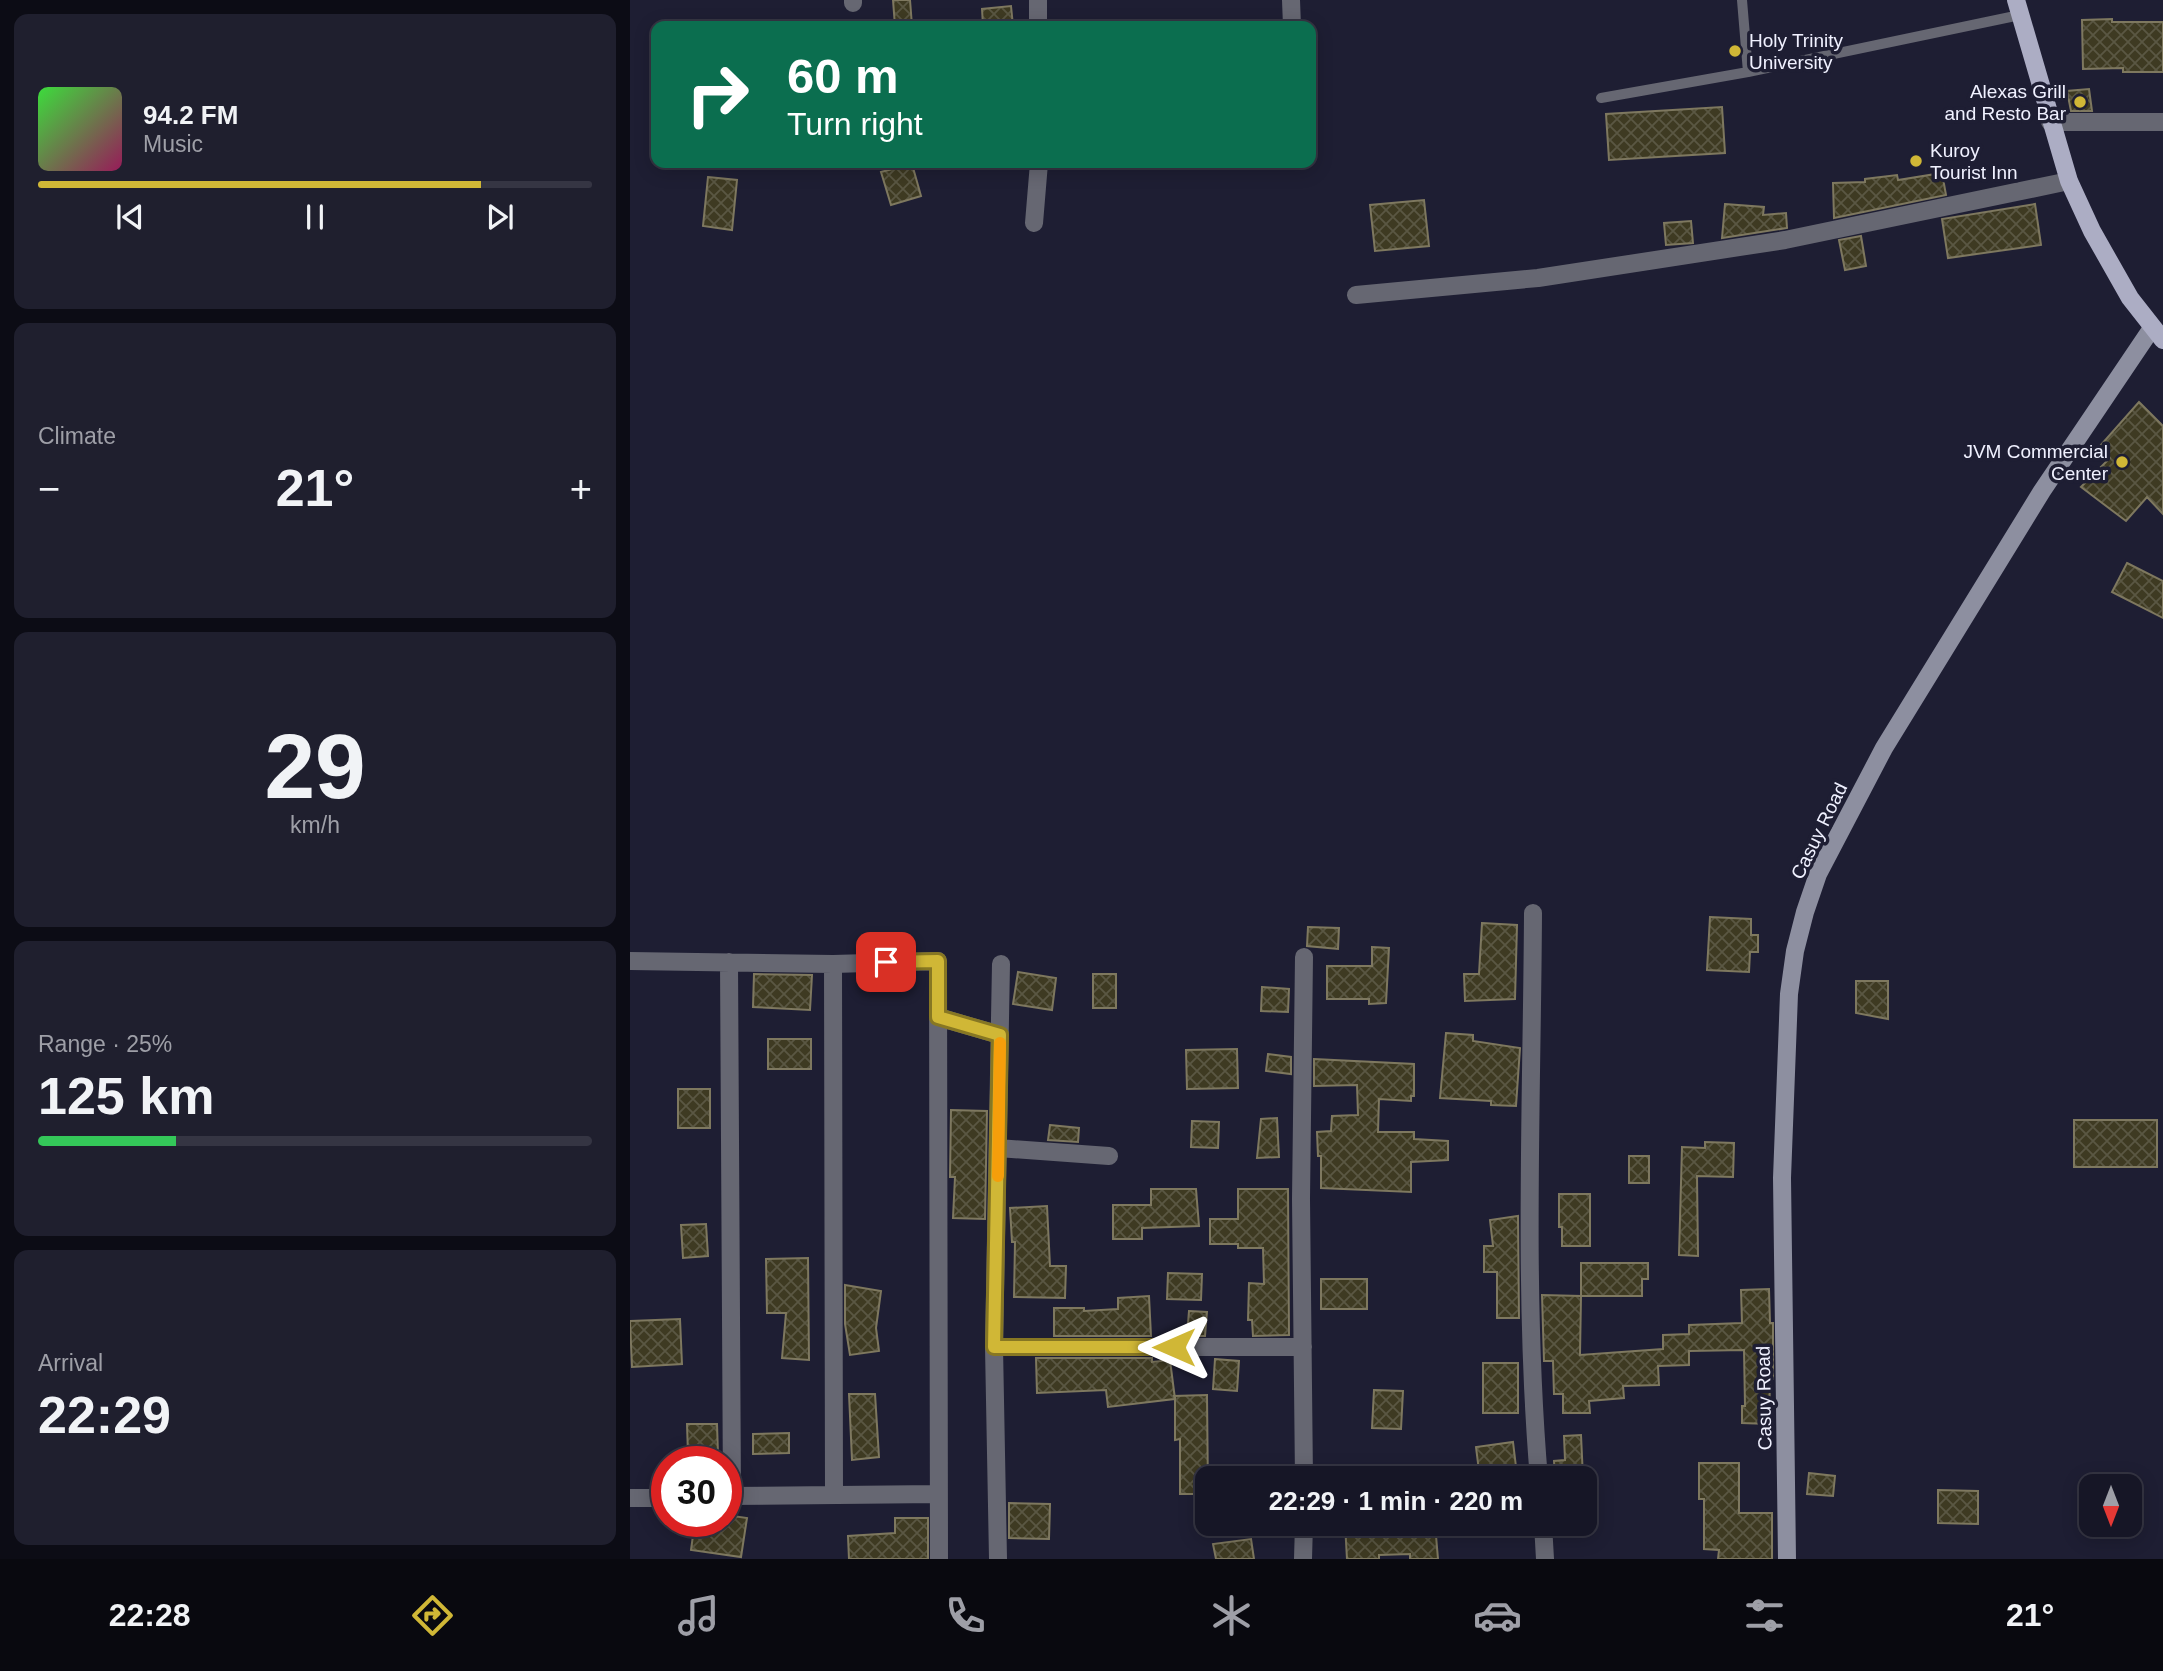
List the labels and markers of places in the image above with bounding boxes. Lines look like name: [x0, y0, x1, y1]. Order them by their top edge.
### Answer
place label: Holy Trinity University: [1749, 30, 1843, 73]
marker: Holy Trinity University: [1727, 43, 1743, 59]
place label: Alexas Grill and Resto Bar: [1945, 81, 2067, 124]
marker: Alexas Grill and Resto Bar: [2072, 94, 2088, 110]
place label: Kuroy Tourist Inn: [1930, 140, 2018, 183]
marker: Kuroy Tourist Inn: [1908, 153, 1924, 169]
place label: JVM Commercial Center: [1963, 441, 2109, 484]
marker: JVM Commercial Center: [2114, 454, 2130, 470]
pin: [856, 932, 916, 992]

